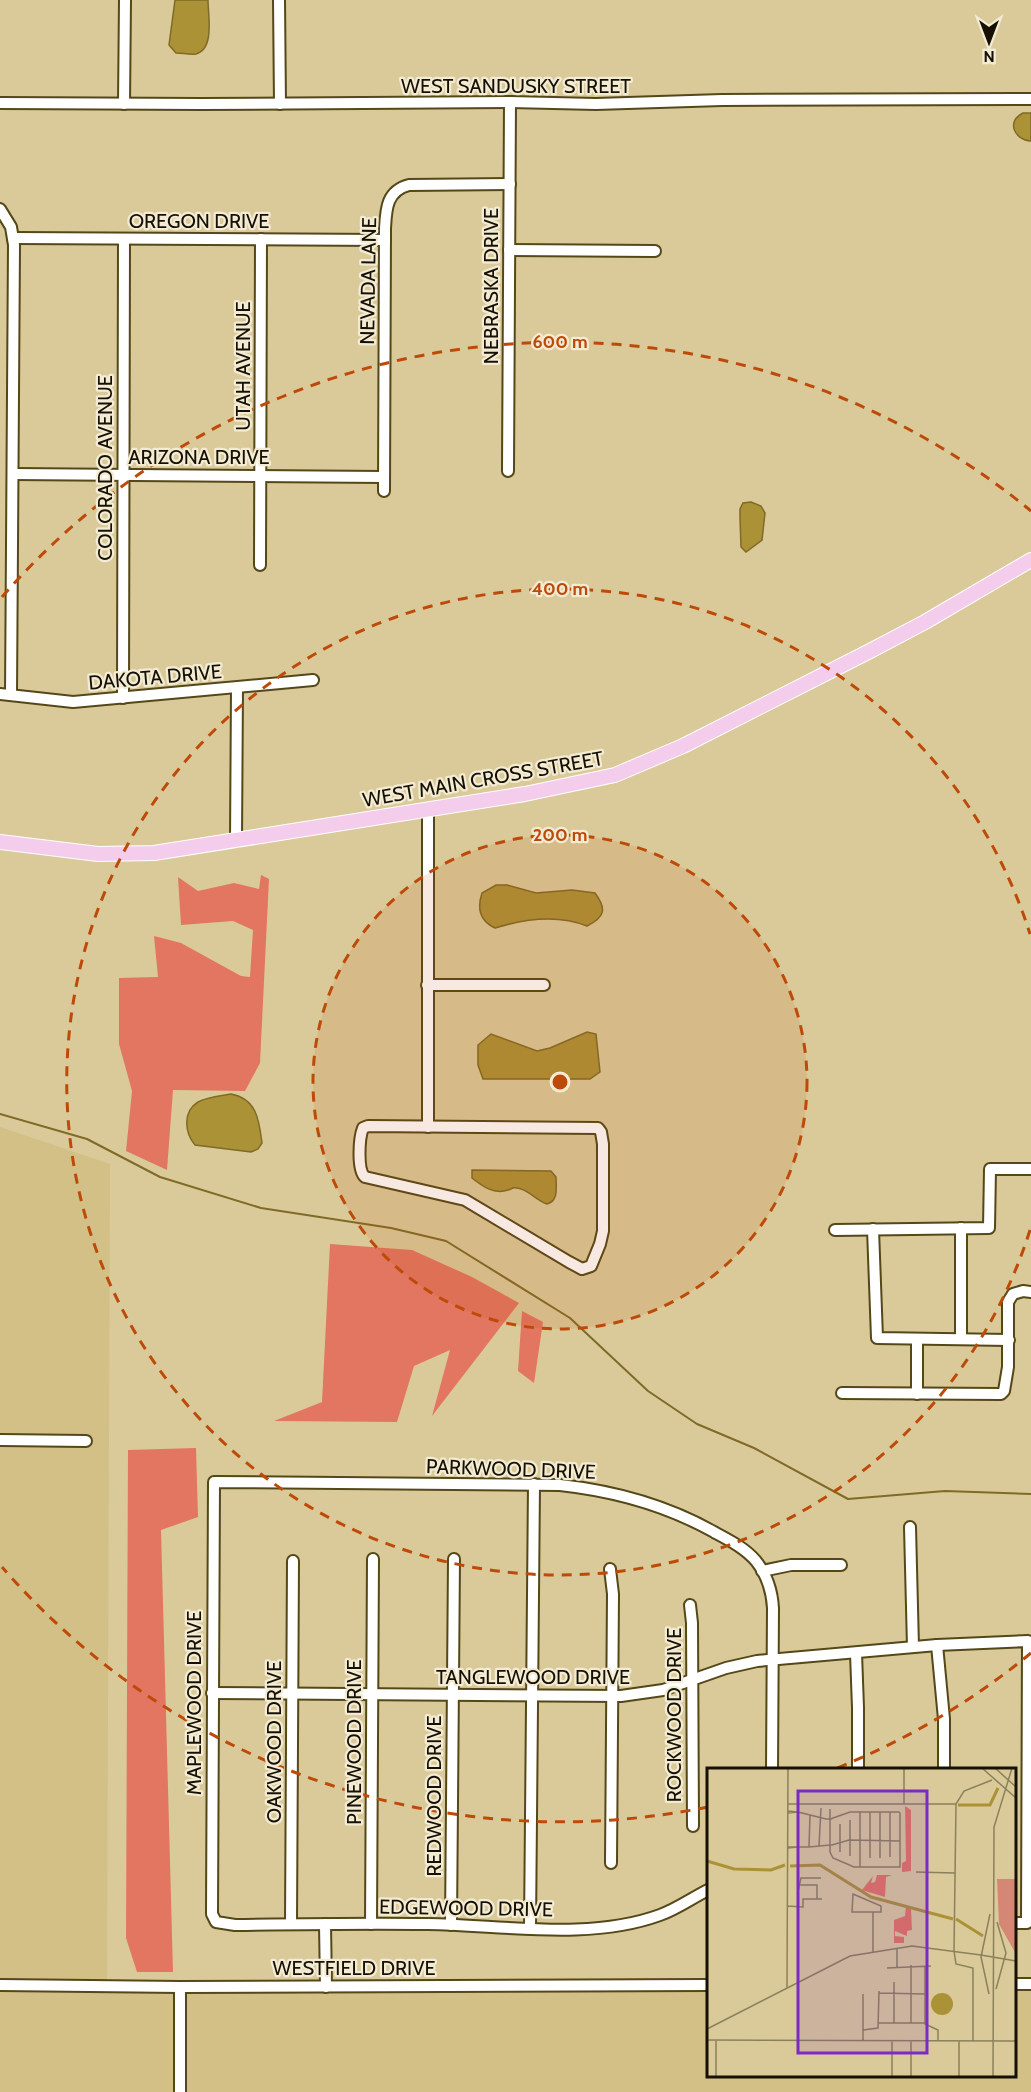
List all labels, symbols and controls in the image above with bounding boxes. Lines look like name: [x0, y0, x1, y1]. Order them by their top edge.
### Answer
north arrow: [959, 12, 1019, 72]
text: N: [983, 47, 995, 66]
street label: WEST SANDUSKY STREET: [401, 74, 631, 98]
street label: NEBRASKA DRIVE: [479, 208, 503, 364]
street label: OREGON DRIVE: [129, 209, 269, 233]
street label: NEVADA LANE: [355, 217, 381, 345]
street label: UTAH AVENUE: [231, 301, 255, 431]
text: 600 m: [532, 331, 588, 353]
street label: COLORADO AVENUE: [93, 375, 117, 561]
street label: ARIZONA DRIVE: [128, 445, 270, 469]
text: 400 m: [532, 578, 588, 600]
street label: DAKOTA DRIVE: [87, 659, 223, 695]
street label: WEST MAIN CROSS STREET: [361, 746, 606, 812]
text: 200 m: [533, 824, 587, 846]
centre of rings: [550, 1072, 570, 1092]
street label: PARKWOOD DRIVE: [426, 1454, 596, 1484]
street label: MAPLEWOOD DRIVE: [182, 1611, 206, 1795]
street label: ROCKWOOD DRIVE: [662, 1628, 686, 1802]
street label: PINEWOOD DRIVE: [342, 1659, 366, 1825]
street label: OAKWOOD DRIVE: [262, 1661, 286, 1823]
street label: TANGLEWOOD DRIVE: [436, 1665, 630, 1689]
street label: REDWOOD DRIVE: [422, 1715, 446, 1877]
inset map: [707, 1768, 1016, 2077]
street label: EDGEWOOD DRIVE: [379, 1894, 553, 1922]
street label: WESTFIELD DRIVE: [272, 1956, 436, 1980]

